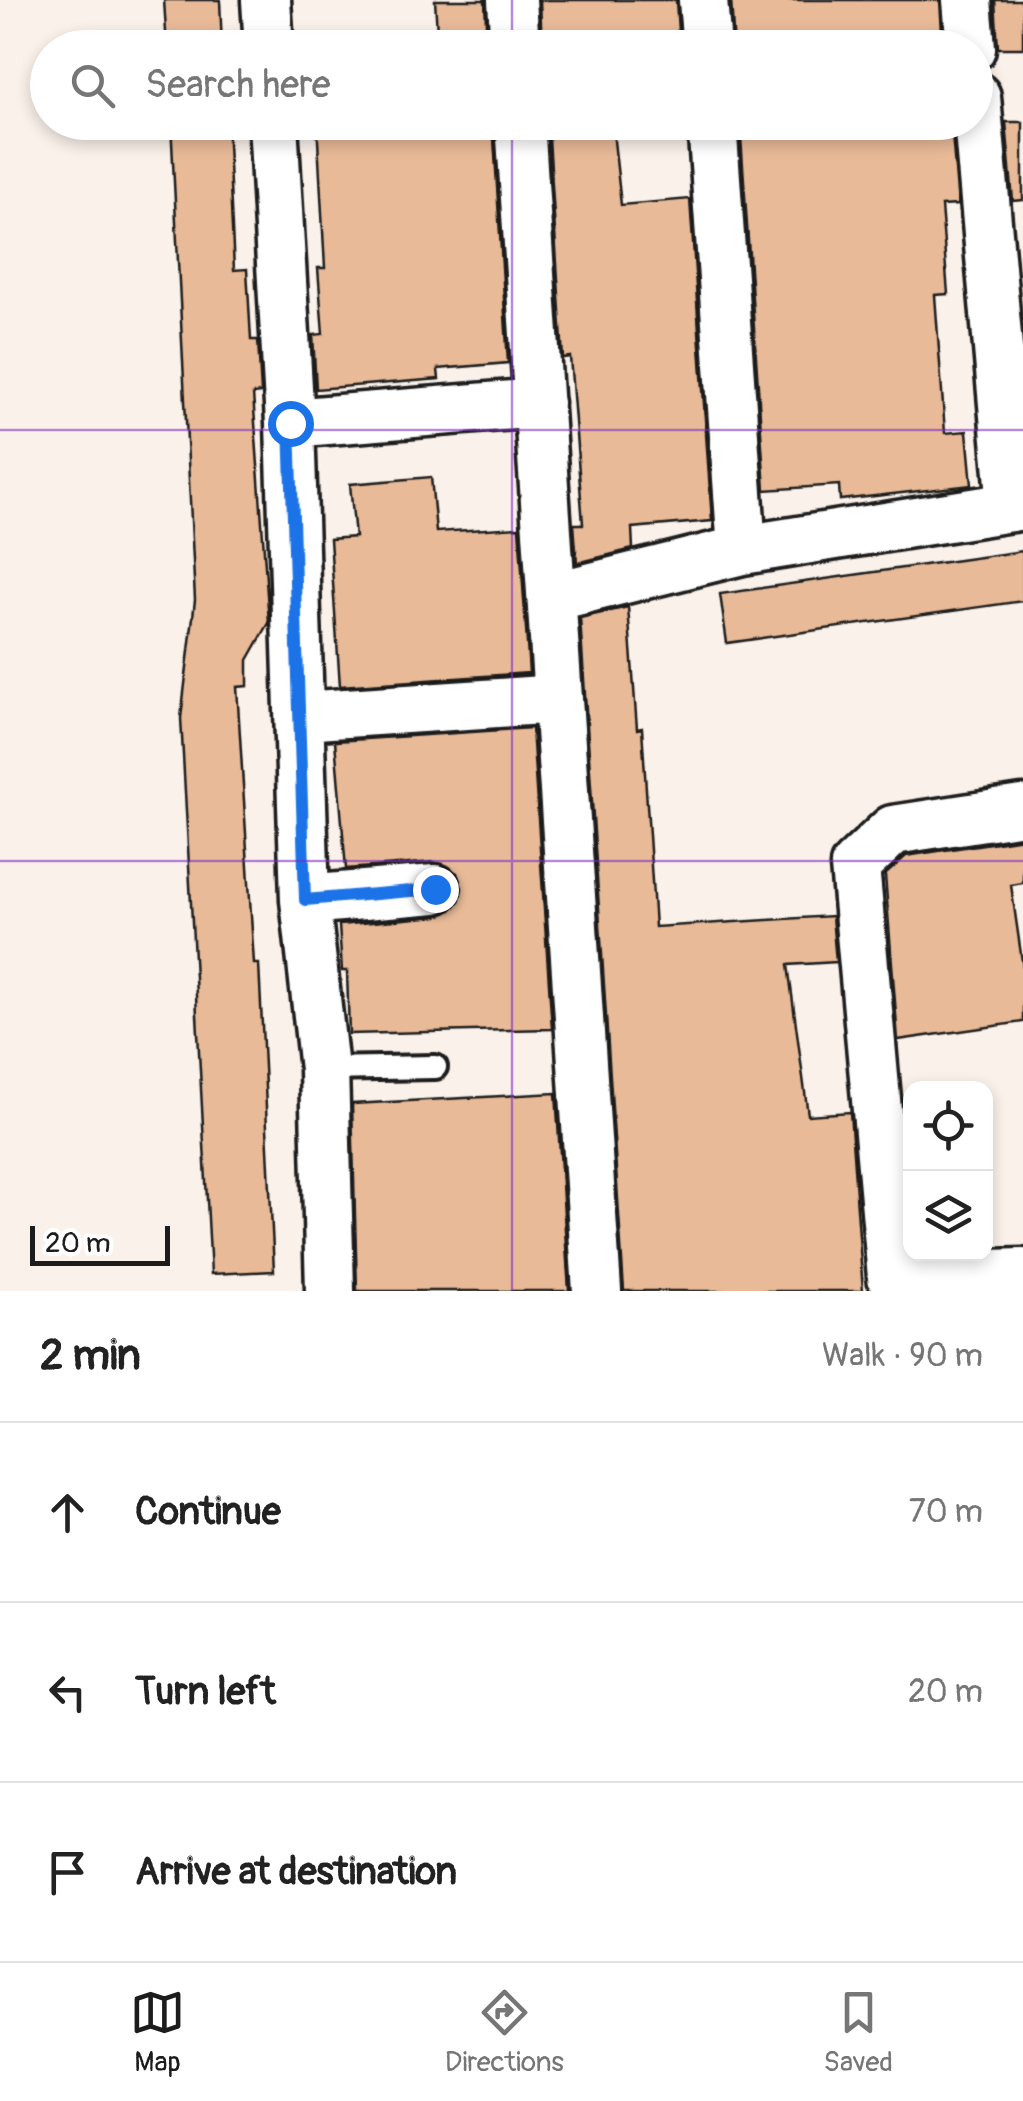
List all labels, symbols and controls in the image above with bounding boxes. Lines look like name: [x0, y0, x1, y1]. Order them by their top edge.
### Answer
search box: [30, 30, 993, 140]
icon: search: [65, 58, 120, 113]
text: Search here: [145, 61, 331, 109]
route start: [268, 401, 314, 447]
route end: [413, 867, 459, 913]
map controls: [903, 1081, 993, 1261]
button: locate: [903, 1081, 993, 1171]
button: layers: [903, 1171, 993, 1261]
scale bar: [30, 1221, 170, 1266]
text: 20 m: [45, 1226, 111, 1261]
text: 2 min: [40, 1330, 141, 1382]
text: Walk · 90 m: [822, 1336, 983, 1376]
icon: ahead: [40, 1485, 95, 1540]
text: Continue: [135, 1488, 281, 1536]
text: 70 m: [909, 1492, 983, 1532]
icon: left: [40, 1665, 95, 1720]
text: Turn left: [135, 1668, 276, 1716]
text: 20 m: [908, 1672, 983, 1712]
icon: arrive: [40, 1845, 95, 1900]
text: Arrive at destination: [135, 1848, 457, 1896]
tab: Map: [130, 1985, 185, 2080]
tab: Directions: [445, 1985, 564, 2080]
tab: Saved: [824, 1985, 893, 2080]

